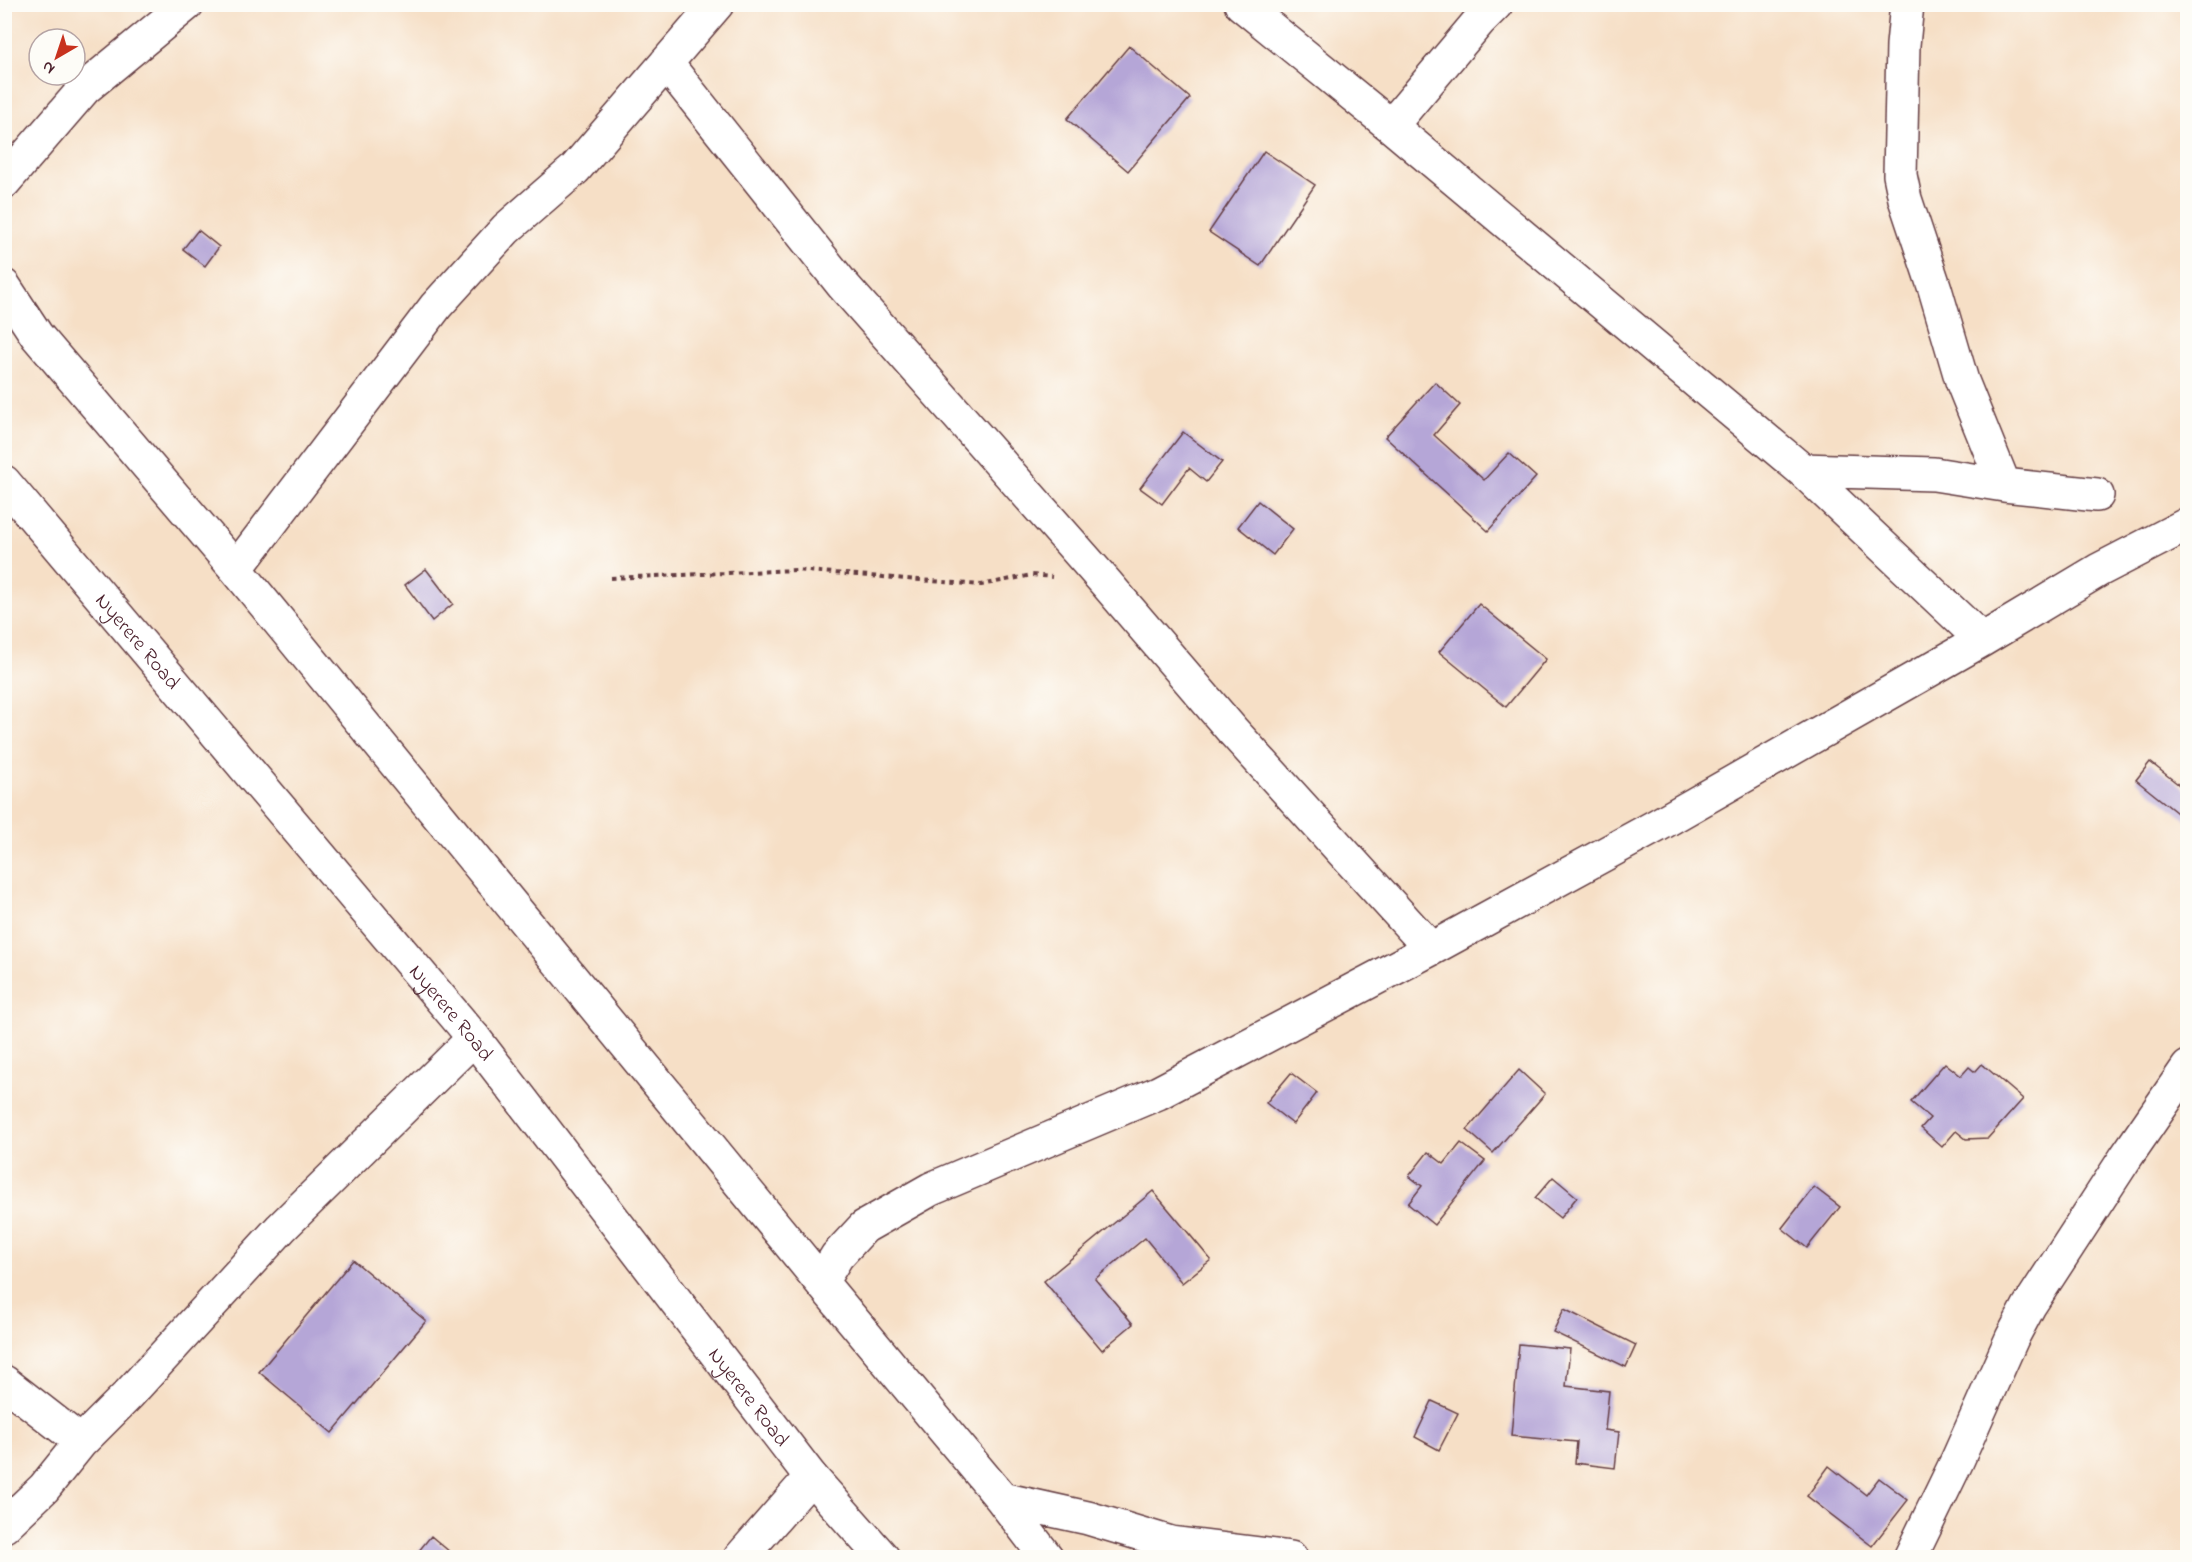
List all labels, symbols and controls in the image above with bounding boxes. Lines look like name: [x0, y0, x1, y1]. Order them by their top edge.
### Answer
north arrow: [27, 27, 87, 87]
text: N: [37, 54, 61, 80]
street label: Nyerere Road: [87, 587, 186, 697]
street label: Nyerere Road: [401, 959, 500, 1068]
street label: Nyerere Road: [700, 1342, 796, 1454]

